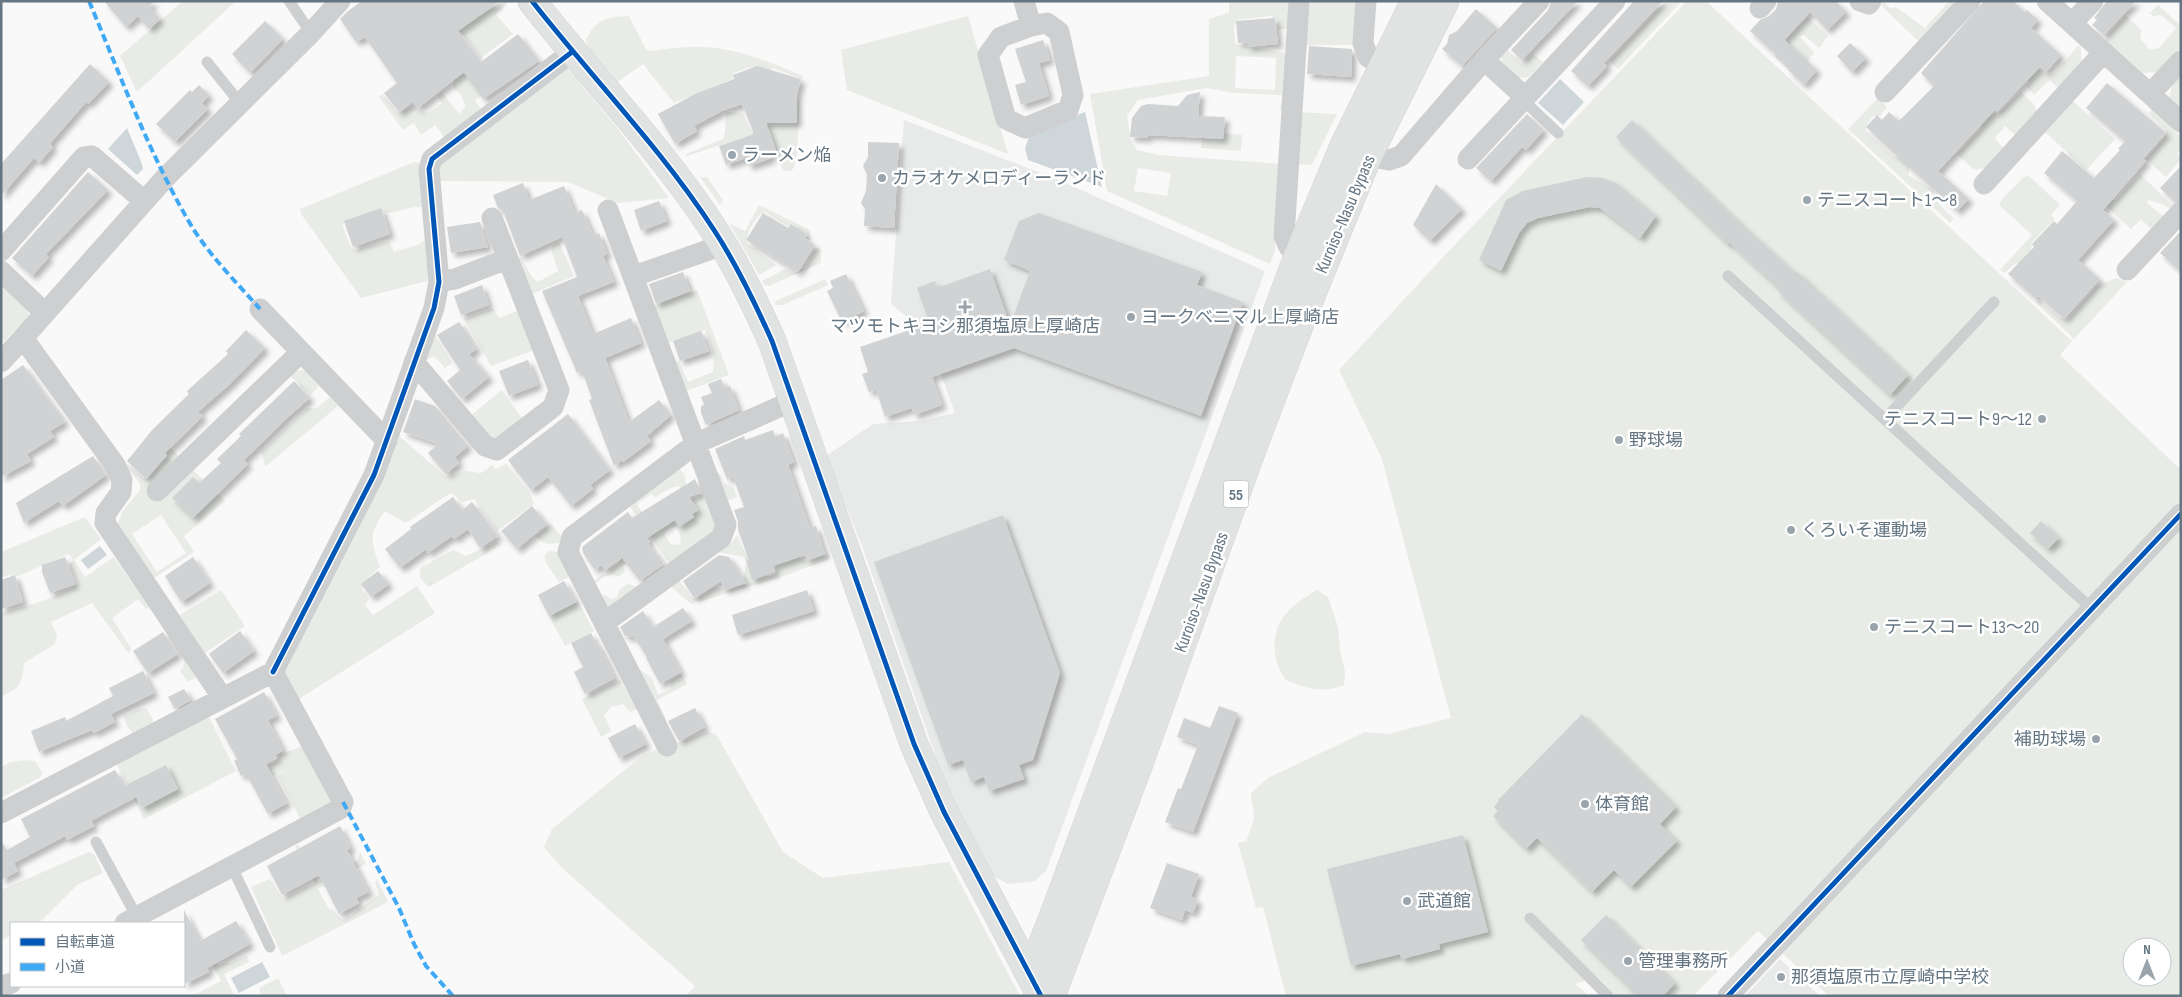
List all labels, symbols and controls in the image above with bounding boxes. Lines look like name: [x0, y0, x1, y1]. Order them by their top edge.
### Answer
place label: ラーメン焔: [742, 145, 831, 166]
marker: ラーメン焔: [726, 149, 738, 161]
street label: Kuroiso-Nasu Bypass: [1311, 152, 1380, 277]
place label: カラオケメロディーランド: [892, 168, 1106, 189]
marker: カラオケメロディーランド: [876, 172, 888, 184]
place label: テニスコート1～8: [1817, 190, 1957, 211]
marker: テニスコート1～8: [1801, 194, 1813, 206]
marker: マツモトキヨシ那須塩原上厚崎店: [959, 301, 971, 313]
place label: ヨークベニマル上厚崎店: [1141, 307, 1339, 328]
marker: ヨークベニマル上厚崎店: [1125, 311, 1137, 323]
place label: マツモトキヨシ那須塩原上厚崎店: [830, 316, 1100, 337]
place label: テニスコート9～12: [1884, 409, 2032, 430]
marker: テニスコート9～12: [2036, 413, 2048, 425]
place label: 野球場: [1629, 430, 1683, 451]
marker: 野球場: [1613, 434, 1625, 446]
road number: 55: [1224, 480, 1248, 508]
place label: くろいそ運動場: [1801, 520, 1927, 541]
marker: くろいそ運動場: [1785, 524, 1797, 536]
street label: Kuroiso-Nasu Bypass: [1170, 529, 1233, 655]
place label: テニスコート13～20: [1884, 617, 2039, 638]
marker: テニスコート13～20: [1868, 621, 1880, 633]
place label: 補助球場: [2014, 729, 2086, 750]
marker: 補助球場: [2090, 733, 2102, 745]
place label: 体育館: [1595, 794, 1649, 815]
marker: 体育館: [1579, 798, 1591, 810]
place label: 武道館: [1417, 891, 1471, 912]
marker: 武道館: [1401, 895, 1413, 907]
legend: [10, 922, 185, 987]
text: 自転車道: [55, 933, 115, 952]
north arrow: [2122, 937, 2172, 987]
text: N: [2143, 941, 2151, 958]
place label: 管理事務所: [1638, 951, 1728, 972]
marker: 管理事務所: [1622, 955, 1634, 967]
text: 小道: [55, 958, 85, 977]
place label: 那須塩原市立厚崎中学校: [1791, 967, 1989, 988]
marker: 那須塩原市立厚崎中学校: [1775, 971, 1787, 983]

